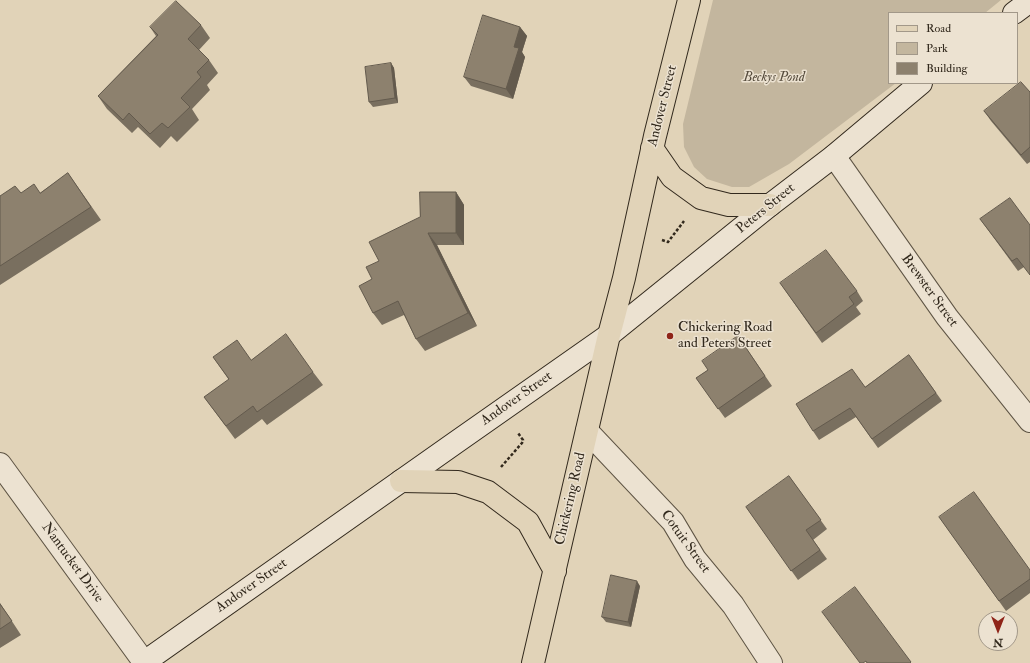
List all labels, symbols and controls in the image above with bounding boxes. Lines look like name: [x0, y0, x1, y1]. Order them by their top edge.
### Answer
legend: [888, 12, 1018, 84]
text: Road: [926, 21, 951, 36]
text: Park: [926, 41, 948, 56]
text: Building: [926, 61, 967, 76]
street label: Andover Street: [645, 64, 681, 148]
park label: Beckys Pond: [743, 70, 805, 86]
street label: Peters Street: [733, 180, 799, 238]
street label: Brewster Street: [897, 251, 961, 331]
place label: Chickering Road and Peters Street: [678, 320, 772, 352]
marker: Chickering Road and Peters Street: [665, 331, 675, 341]
street label: Andover Street: [478, 368, 556, 430]
street label: Chickering Road: [552, 451, 590, 547]
street label: Cotuit Street: [657, 507, 713, 577]
street label: Nantucket Drive: [37, 520, 107, 606]
street label: Andover Street: [213, 555, 291, 617]
north arrow: [978, 611, 1018, 651]
text: N: [993, 636, 1003, 649]

